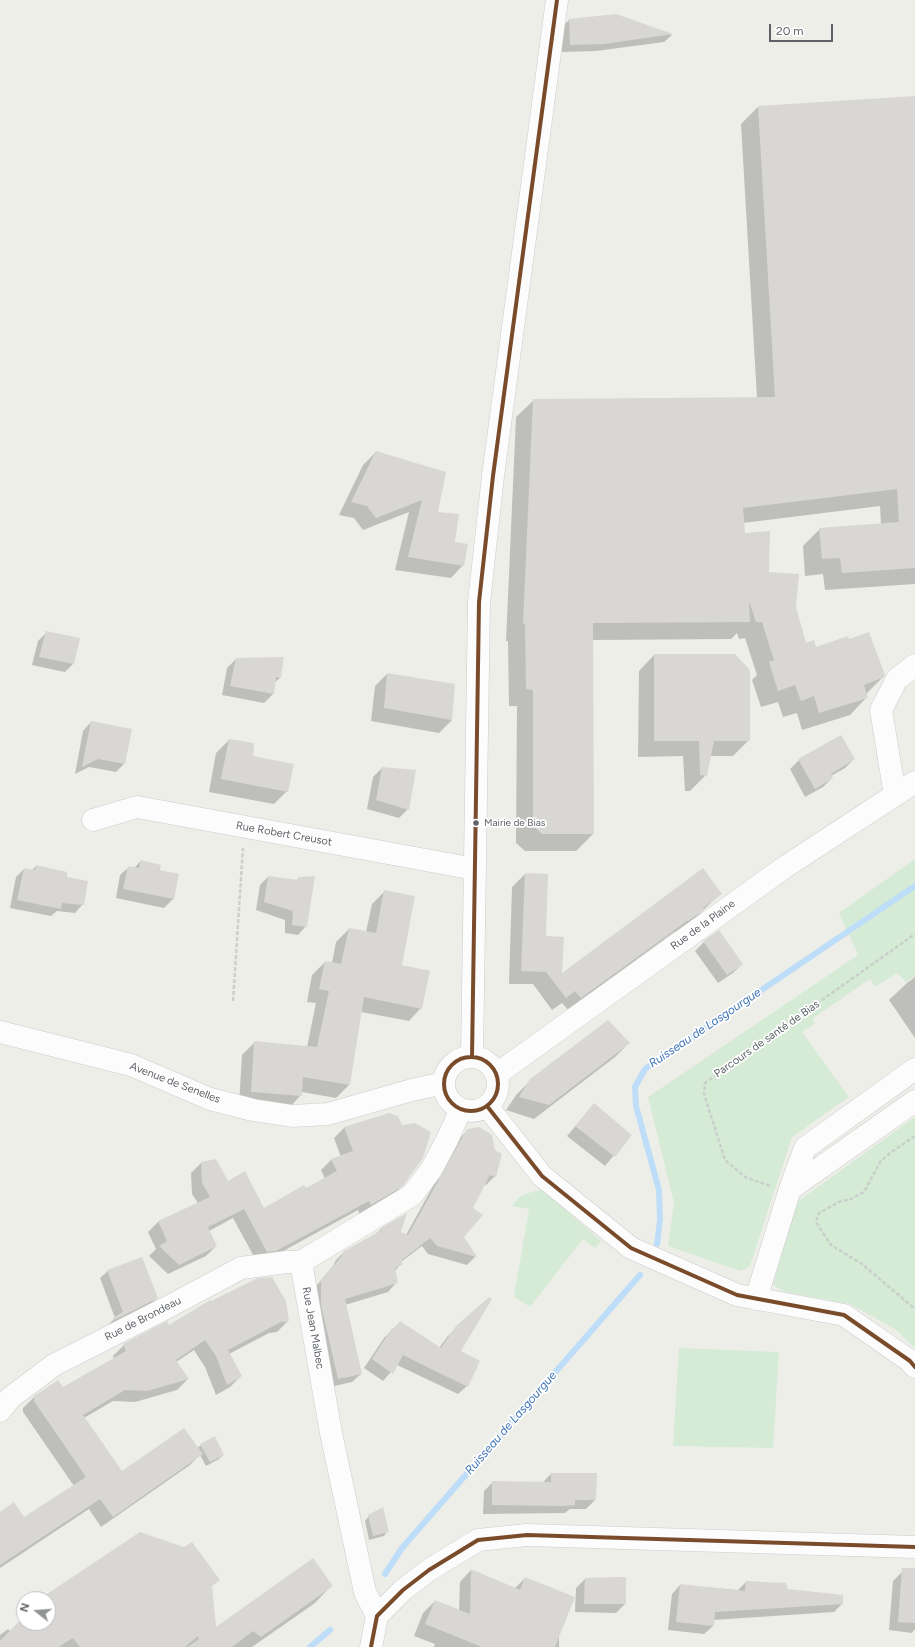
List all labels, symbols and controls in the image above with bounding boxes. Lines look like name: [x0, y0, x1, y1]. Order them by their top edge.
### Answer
scale bar: [771, 16, 835, 42]
text: 20 m: [776, 24, 804, 38]
place label: Mairie de Bias: [484, 817, 545, 829]
marker: Mairie de Bias: [471, 818, 481, 828]
street label: Rue Robert Creusot: [235, 819, 333, 849]
street label: Rue de la Plaine: [668, 897, 738, 953]
water label: Ruisseau de Lasgourgue: [646, 985, 764, 1071]
street label: Parcours de santé de Bias: [712, 998, 822, 1080]
street label: Avenue de Senelles: [128, 1060, 222, 1106]
street label: Rue Jean Malbec: [299, 1286, 327, 1370]
street label: Rue de Brondeau: [103, 1294, 183, 1344]
water label: Ruisseau de Lasgourgue: [462, 1368, 560, 1478]
north arrow: [16, 1591, 56, 1631]
text: N: [18, 1602, 32, 1614]

